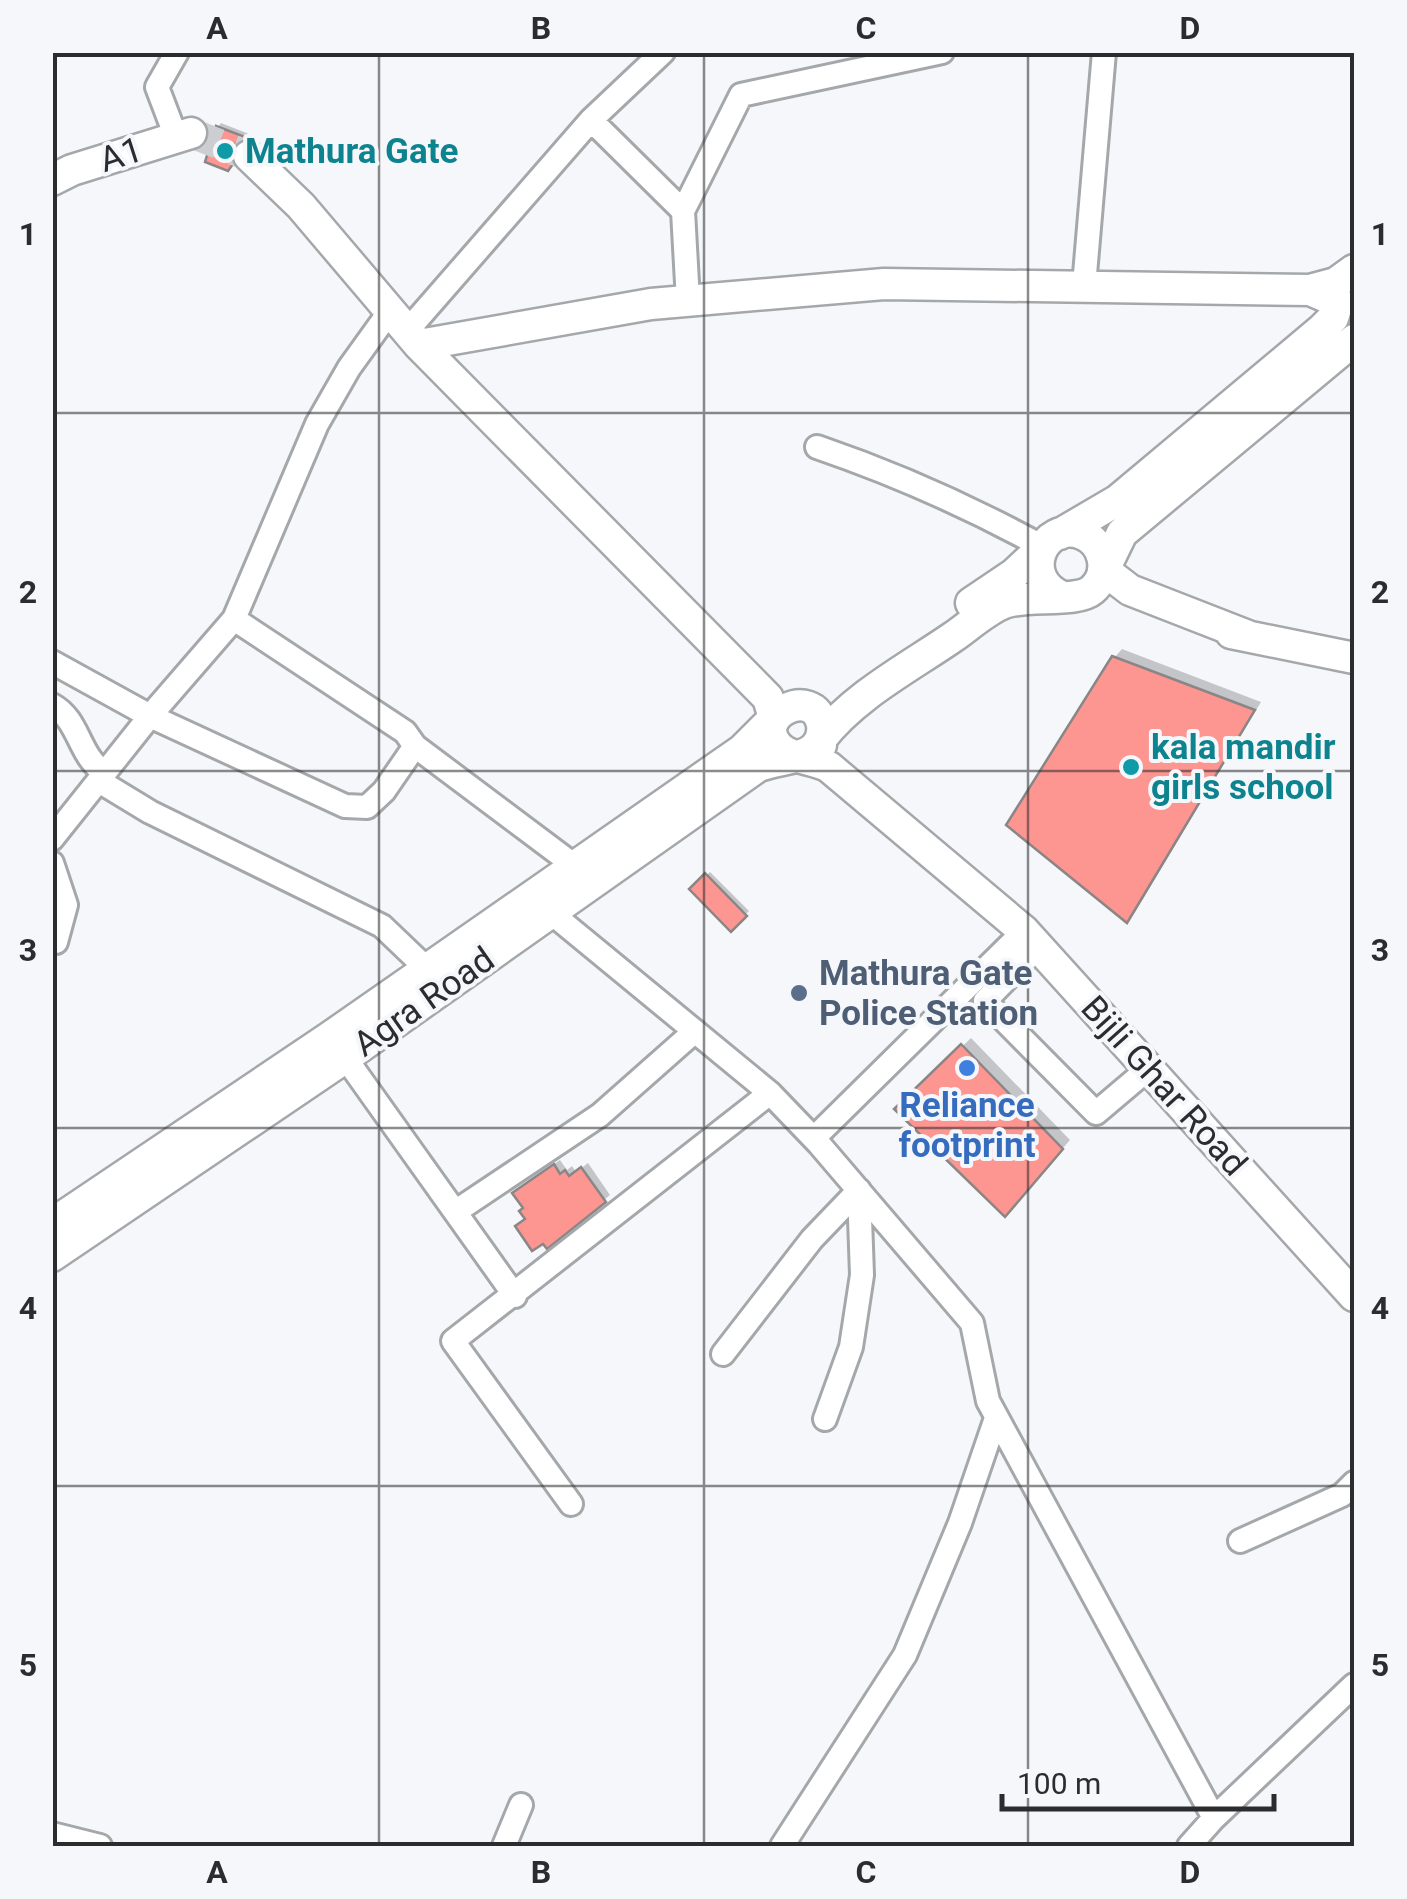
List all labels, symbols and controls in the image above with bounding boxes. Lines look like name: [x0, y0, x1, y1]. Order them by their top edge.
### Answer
text: A: [206, 9, 228, 47]
text: B: [531, 9, 551, 47]
text: C: [856, 9, 876, 47]
text: D: [1180, 9, 1200, 47]
street label: A1: [94, 129, 148, 181]
place label: Mathura Gate: [245, 131, 459, 172]
marker: Mathura Gate: [214, 140, 236, 162]
text: 1: [19, 215, 37, 253]
text: 1: [1371, 215, 1389, 253]
text: 2: [19, 573, 37, 611]
text: 2: [1371, 573, 1389, 611]
place label: kala mandir girls school: [1151, 727, 1336, 808]
marker: kala mandir girls school: [1120, 756, 1142, 778]
text: 3: [19, 931, 37, 969]
text: 3: [1371, 931, 1389, 969]
street label: Agra Road: [346, 939, 502, 1065]
place label: Mathura Gate Police Station: [819, 953, 1038, 1034]
marker: Mathura Gate Police Station: [788, 982, 810, 1004]
street label: Bijli Ghar Road: [1073, 988, 1255, 1184]
marker: Reliance footprint: [956, 1057, 978, 1079]
place label: Reliance footprint: [898, 1085, 1036, 1166]
text: 4: [19, 1289, 37, 1327]
text: 4: [1371, 1289, 1389, 1327]
text: 5: [19, 1646, 37, 1684]
text: 5: [1371, 1646, 1389, 1684]
scale bar: [1002, 1749, 1274, 1811]
text: 100 m: [1017, 1766, 1101, 1801]
text: A: [206, 1853, 228, 1891]
text: B: [531, 1853, 551, 1891]
text: C: [856, 1853, 876, 1891]
text: D: [1180, 1853, 1200, 1891]

